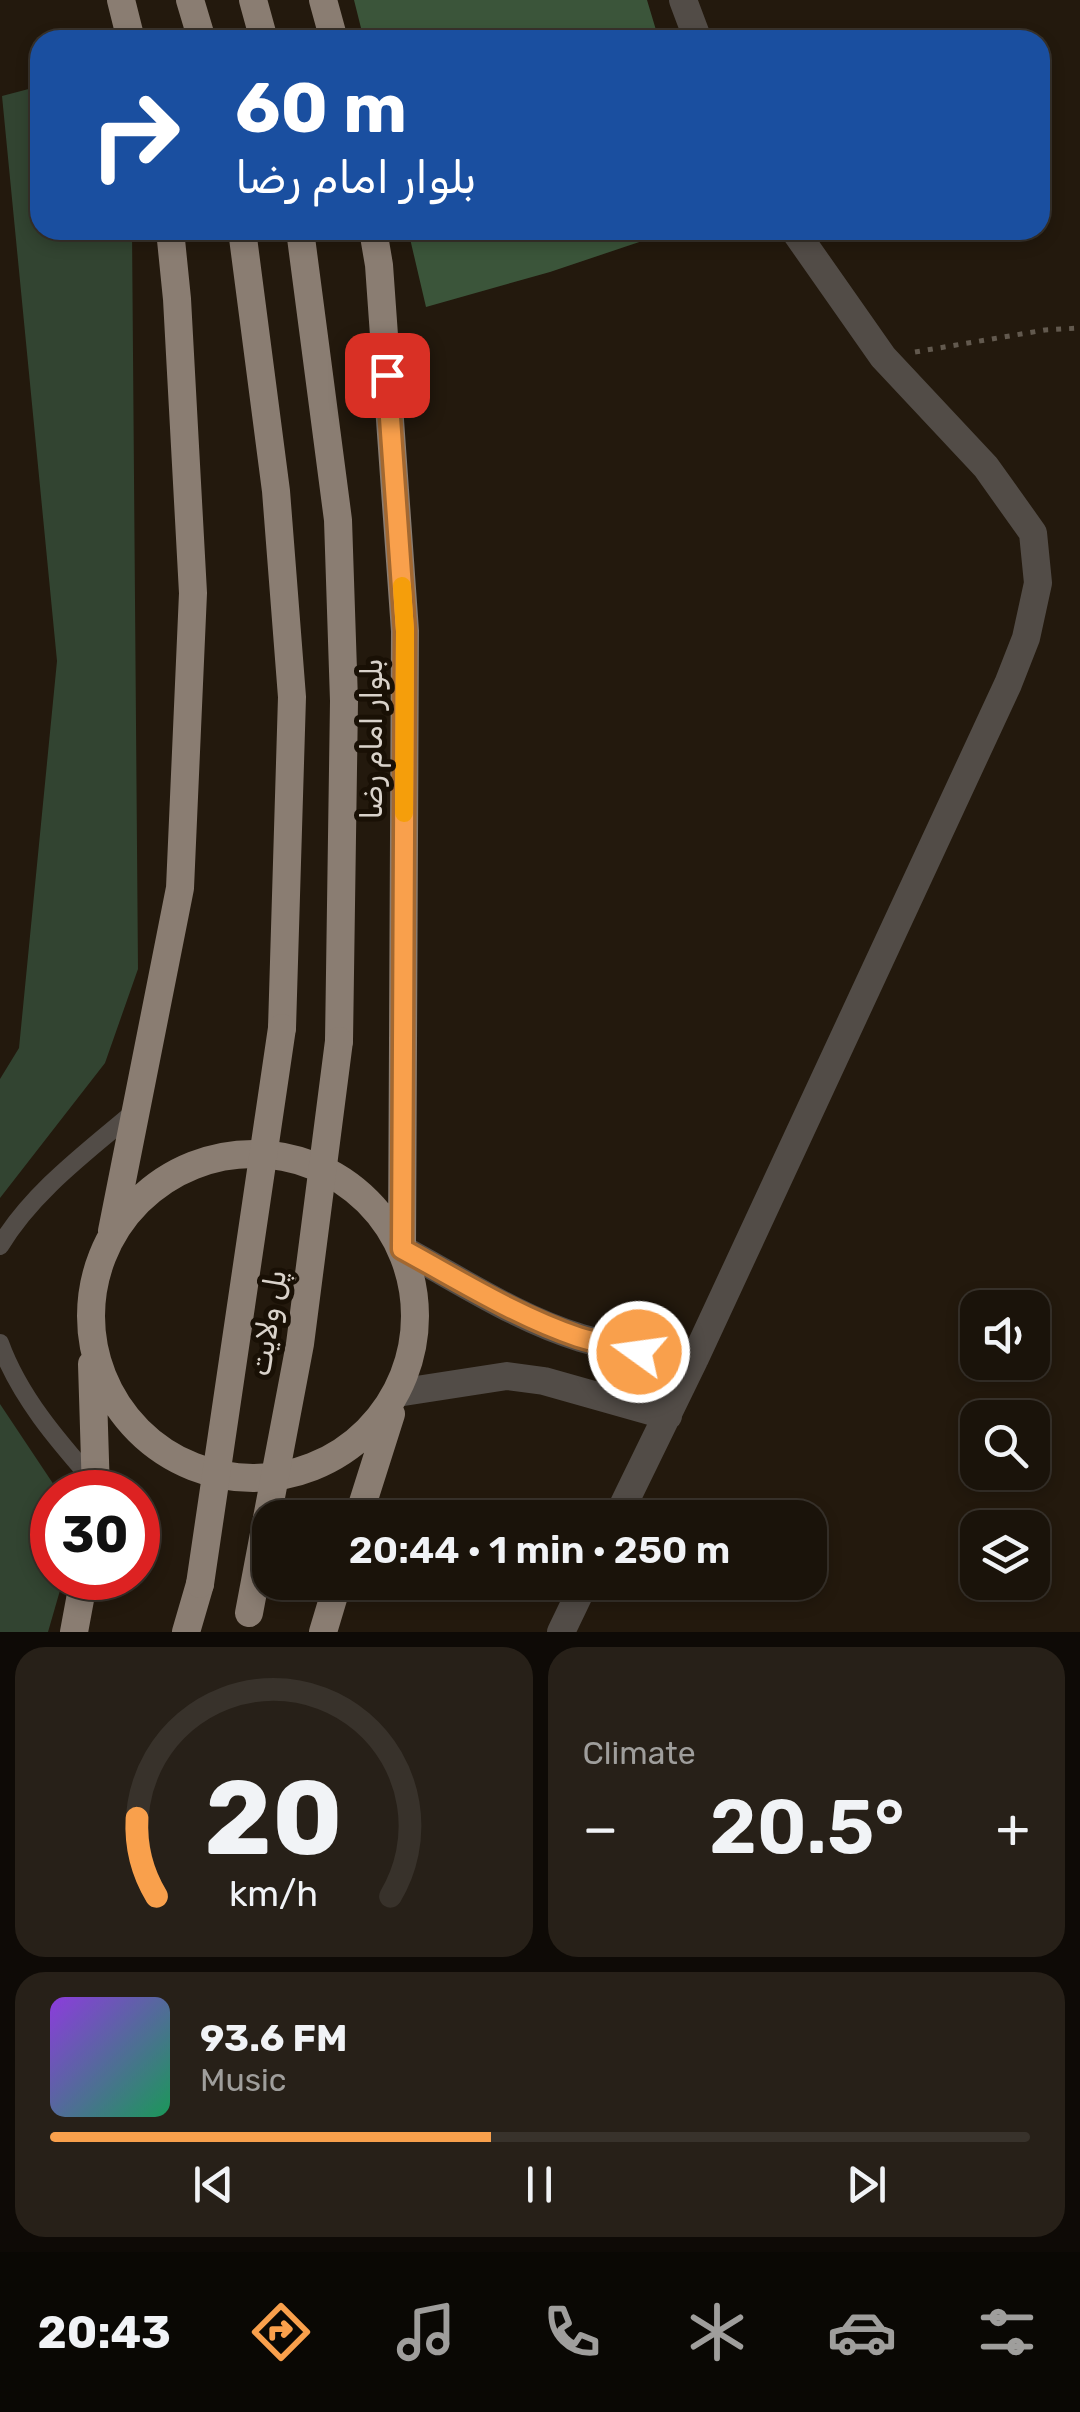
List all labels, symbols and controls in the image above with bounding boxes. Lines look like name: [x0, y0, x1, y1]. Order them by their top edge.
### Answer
text: 60 m: [235, 67, 407, 150]
icon: right: [70, 70, 200, 200]
text: بلوار امام رضا: [235, 151, 477, 204]
pin: [345, 333, 430, 418]
icon: arrive: [360, 348, 415, 403]
street label: بلوار امام رضا: [354, 658, 391, 820]
street label: پل ولایت: [242, 1267, 296, 1379]
map controls: [960, 1290, 1050, 1600]
button: sound: [960, 1290, 1050, 1380]
position arrow: [587, 1300, 691, 1404]
button: search: [960, 1400, 1050, 1490]
speed limit sign: 30: [30, 1470, 160, 1600]
button: layers: [960, 1510, 1050, 1600]
text: 20:44 · 1 min · 250 m: [349, 1527, 730, 1573]
text: Climate: [583, 1734, 696, 1772]
text: 20: [205, 1757, 343, 1880]
text: 20.5°: [709, 1783, 905, 1872]
text: −: [583, 1796, 618, 1861]
text: +: [996, 1796, 1030, 1861]
text: km/h: [229, 1873, 318, 1915]
text: 93.6 FM: [200, 2015, 348, 2061]
text: Music: [200, 2061, 286, 2099]
icon: previous: [186, 2157, 241, 2212]
icon: pause: [512, 2157, 567, 2212]
icon: next: [839, 2157, 894, 2212]
icon: directions: [246, 2297, 316, 2367]
icon: music: [391, 2297, 461, 2367]
icon: phone: [537, 2297, 607, 2367]
icon: climate: [682, 2297, 752, 2367]
icon: car: [827, 2297, 897, 2367]
icon: filters: [972, 2297, 1042, 2367]
text: 20:43: [38, 2306, 171, 2359]

